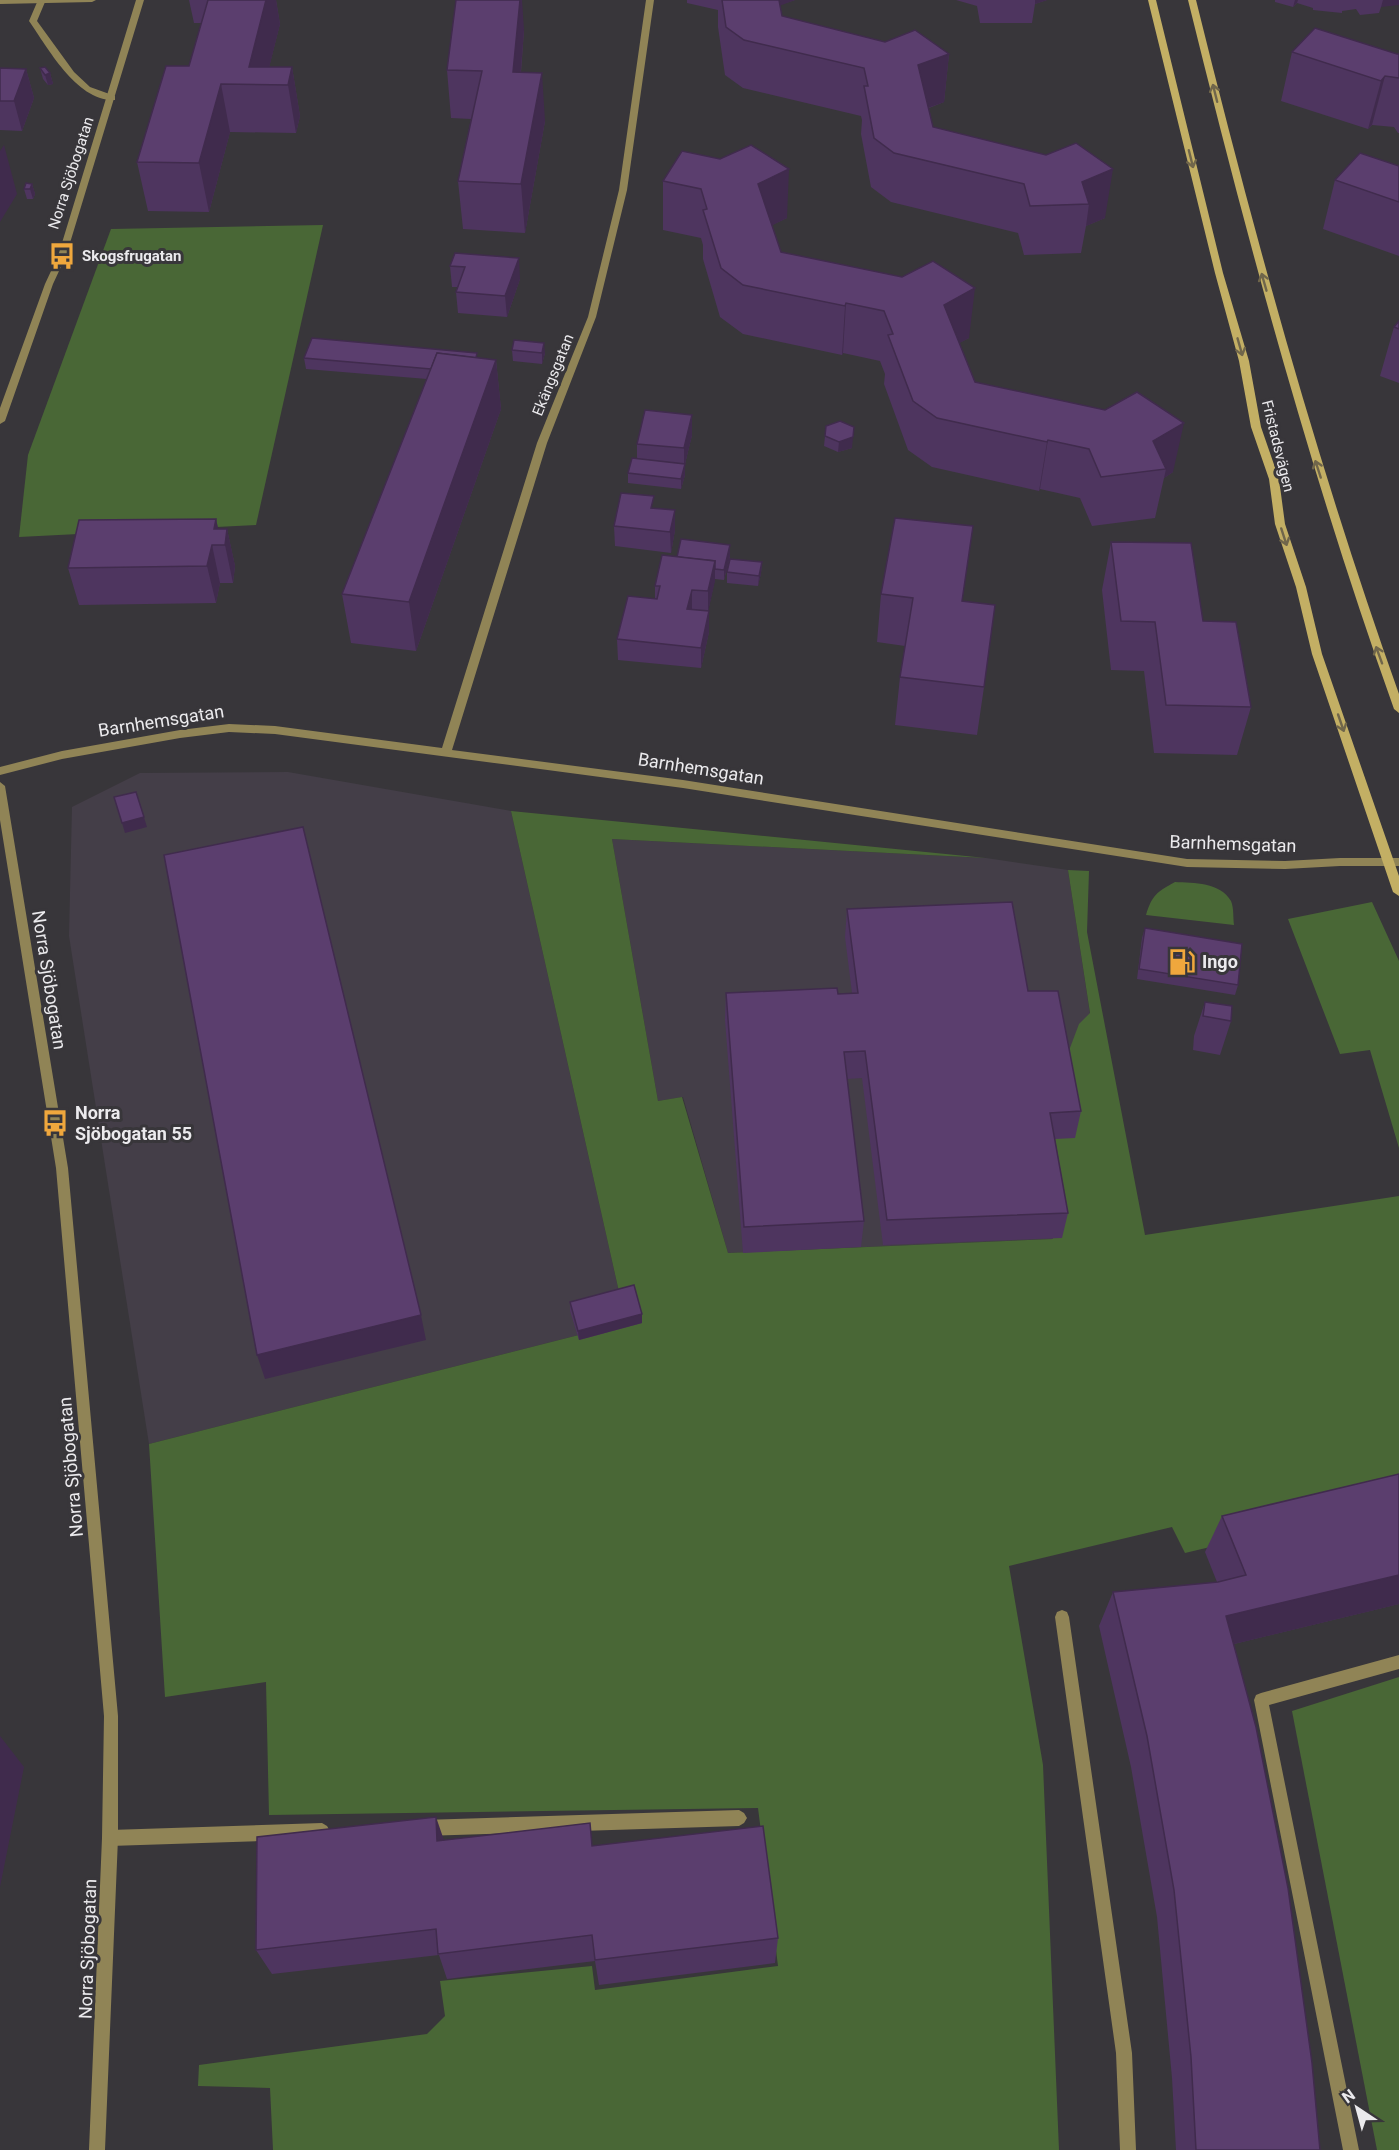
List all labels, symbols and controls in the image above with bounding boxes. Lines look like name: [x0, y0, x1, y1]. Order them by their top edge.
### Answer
one-way arrow: [1208, 84, 1220, 103]
street label: Norra Sjöbogatan: [44, 115, 98, 231]
one-way arrow: [1186, 149, 1198, 168]
bus stop icon: Skogsfrugatan: [47, 241, 77, 271]
place label: Skogsfrugatan: [82, 247, 181, 265]
one-way arrow: [1258, 273, 1269, 292]
street label: Ekängsgatan: [528, 331, 578, 419]
one-way arrow: [1235, 338, 1246, 357]
street label: Fristadsvägen: [1258, 398, 1298, 494]
one-way arrow: [1312, 460, 1323, 479]
one-way arrow: [1279, 527, 1290, 546]
one-way arrow: [1372, 646, 1383, 664]
street label: Barnhemsgatan: [97, 700, 225, 741]
one-way arrow: [1337, 713, 1348, 732]
street label: Barnhemsgatan: [637, 748, 765, 789]
street label: Barnhemsgatan: [1169, 831, 1297, 856]
street label: Norra Sjöbogatan: [28, 909, 71, 1051]
fuel station icon: Ingo: [1167, 947, 1197, 977]
place label: Ingo: [1202, 951, 1238, 972]
place label: Norra Sjöbogatan 55: [75, 1102, 192, 1144]
bus stop icon: Norra Sjöbogatan 55: [40, 1108, 70, 1138]
street label: Norra Sjöbogatan: [54, 1396, 87, 1538]
street label: Norra Sjöbogatan: [75, 1878, 100, 2019]
north arrow: [1327, 2078, 1387, 2138]
text: N: [1338, 2085, 1359, 2107]

